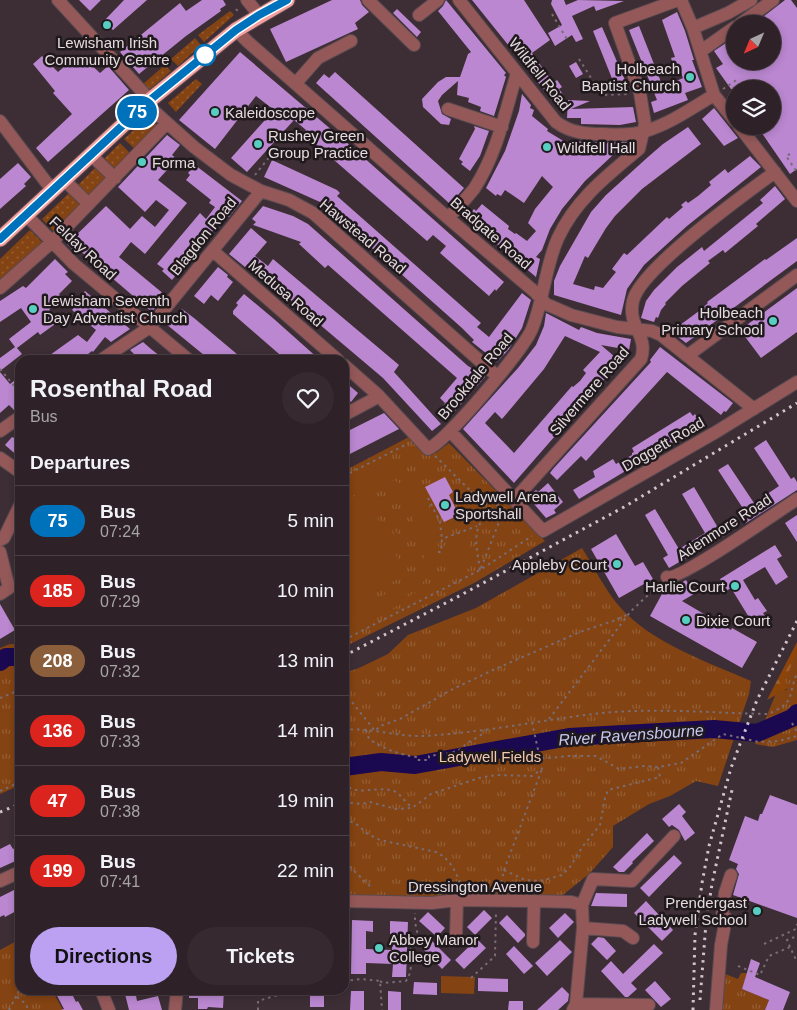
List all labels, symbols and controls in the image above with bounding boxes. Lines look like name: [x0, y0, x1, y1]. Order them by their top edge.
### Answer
north arrow: [726, 15, 781, 70]
map controls: [726, 15, 781, 135]
marker: Lewisham Irish Community Centre: [101, 19, 113, 31]
place label: Lewisham Irish Community Centre: [44, 34, 170, 68]
street label: Wildfell Road: [506, 34, 574, 114]
unlabelled marker: [194, 44, 216, 66]
place label: Holbeach Baptist Church: [582, 60, 680, 94]
marker: Holbeach Baptist Church: [684, 71, 696, 83]
button: layers: [726, 80, 781, 135]
line badge: 75: [114, 96, 160, 128]
text: 75: [127, 102, 147, 122]
place label: Kaleidoscope: [225, 104, 315, 121]
marker: Kaleidoscope: [209, 106, 221, 118]
place label: Rushey Green Group Practice: [268, 127, 368, 161]
marker: Rushey Green Group Practice: [252, 138, 264, 150]
place label: Wildfell Hall: [557, 139, 635, 156]
marker: Wildfell Hall: [541, 141, 553, 153]
place label: Forma: [152, 154, 196, 171]
marker: Forma: [136, 156, 148, 168]
street label: Bradgate Road: [447, 193, 535, 273]
street label: Blagdon Road: [166, 194, 240, 278]
street label: Hawstead Road: [317, 195, 409, 277]
street label: Felday Road: [46, 213, 120, 283]
street label: Medusa Road: [245, 256, 327, 330]
place label: Lewisham Seventh Day Adventist Church: [43, 292, 187, 326]
marker: Lewisham Seventh Day Adventist Church: [27, 303, 39, 315]
place label: Holbeach Primary School: [661, 304, 763, 338]
marker: Holbeach Primary School: [767, 315, 779, 327]
street label: Brookdale Road: [434, 329, 516, 423]
street label: Silvermere Road: [546, 343, 632, 439]
button: heart: [282, 372, 334, 424]
text: Rosenthal Road: [30, 375, 213, 402]
text: Bus: [30, 408, 58, 425]
street label: Doggett Road: [619, 413, 707, 475]
text: Departures: [30, 452, 130, 473]
place label: Ladywell Arena Sportshall: [455, 488, 557, 522]
street label: Adenmore Road: [674, 490, 774, 564]
marker: Ladywell Arena Sportshall: [439, 499, 451, 511]
text: Bus: [100, 501, 136, 522]
text: 5 min: [288, 510, 334, 531]
text: 75: [47, 511, 68, 531]
text: 07:24: [100, 523, 140, 540]
place label: Appleby Court: [512, 556, 608, 573]
marker: Appleby Court: [611, 558, 623, 570]
text: Bus: [100, 571, 136, 592]
place label: Harlie Court: [645, 578, 726, 595]
text: 10 min: [277, 580, 334, 601]
marker: Harlie Court: [729, 580, 741, 592]
text: 185: [42, 581, 73, 601]
text: 07:29: [100, 593, 140, 610]
place label: Dixie Court: [696, 612, 771, 629]
marker: Dixie Court: [680, 614, 692, 626]
text: Bus: [100, 641, 136, 662]
text: 13 min: [277, 650, 334, 671]
text: 208: [42, 651, 73, 671]
text: 07:32: [100, 663, 140, 680]
text: Bus: [100, 711, 136, 732]
text: 14 min: [277, 720, 334, 741]
text: 136: [42, 721, 73, 741]
water label: River Ravensbourne: [558, 721, 704, 749]
text: 07:33: [100, 733, 140, 750]
park label: Ladywell Fields: [439, 748, 541, 765]
text: Bus: [100, 781, 136, 802]
text: 19 min: [277, 790, 334, 811]
text: 47: [47, 791, 68, 811]
text: 07:38: [100, 803, 140, 820]
text: Bus: [100, 851, 136, 872]
text: 22 min: [277, 860, 334, 881]
text: 199: [42, 861, 73, 881]
text: 07:41: [100, 873, 140, 890]
street label: Dressington Avenue: [408, 878, 542, 895]
place label: Prendergast Ladywell School: [639, 894, 748, 928]
marker: Prendergast Ladywell School: [751, 905, 763, 917]
button: Directions: [30, 927, 177, 985]
button: Tickets: [187, 927, 334, 985]
place label: Abbey Manor College: [389, 931, 478, 965]
marker: Abbey Manor College: [373, 942, 385, 954]

